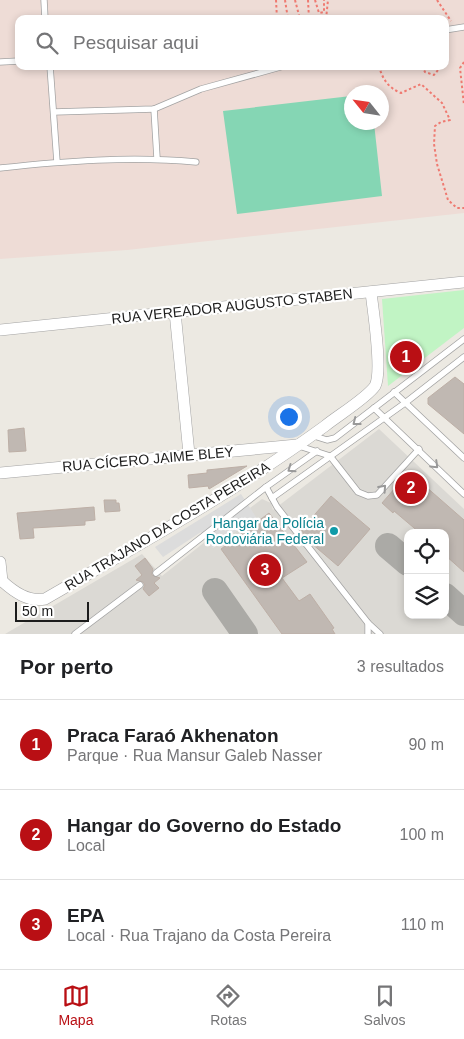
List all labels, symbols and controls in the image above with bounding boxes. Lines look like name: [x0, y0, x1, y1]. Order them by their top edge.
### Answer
search box: [15, 15, 449, 70]
icon: search: [33, 29, 61, 57]
text: Pesquisar aqui: [73, 32, 199, 53]
north arrow: [344, 85, 389, 130]
street label: RUA VEREADOR AUGUSTO STABEN: [111, 285, 353, 327]
pin: 1: [390, 338, 422, 376]
your location: [276, 404, 302, 430]
one-way arrow: [353, 416, 362, 424]
street label: RUA CÍCERO JAIME BLEY: [62, 443, 235, 474]
street label: RUA TRAJANO DA COSTA PEREIRA: [62, 458, 273, 594]
one-way arrow: [429, 459, 438, 468]
one-way arrow: [288, 463, 297, 472]
pin: 2: [395, 469, 427, 507]
one-way arrow: [377, 485, 386, 494]
place label: Hangar da Polícia Rodoviária Federal: [206, 515, 324, 547]
marker: Hangar da Polícia Rodoviária Federal: [328, 525, 340, 537]
map controls: [404, 529, 449, 619]
button: locate: [404, 529, 449, 574]
pin: 3: [249, 551, 281, 589]
button: layers: [404, 574, 449, 619]
scale bar: [15, 599, 89, 622]
text: 50 m: [22, 603, 53, 619]
text: Por perto: [20, 655, 113, 678]
text: 3 resultados: [357, 658, 444, 675]
text: Praca Faraó Akhenaton: [67, 725, 279, 746]
text: 1: [32, 736, 40, 753]
text: 90 m: [408, 736, 444, 753]
text: Parque · Rua Mansur Galeb Nasser: [67, 747, 322, 764]
text: Hangar do Governo do Estado: [67, 815, 341, 836]
text: 2: [32, 826, 40, 843]
text: 100 m: [400, 826, 444, 843]
text: Local: [67, 837, 105, 854]
text: EPA: [67, 905, 105, 926]
text: 3: [32, 916, 40, 933]
text: 110 m: [401, 916, 444, 933]
text: Local · Rua Trajano da Costa Pereira: [67, 927, 331, 944]
tab: Mapa: [58, 982, 93, 1028]
tab: Rotas: [210, 982, 247, 1028]
tab: Salvos: [364, 982, 406, 1028]

